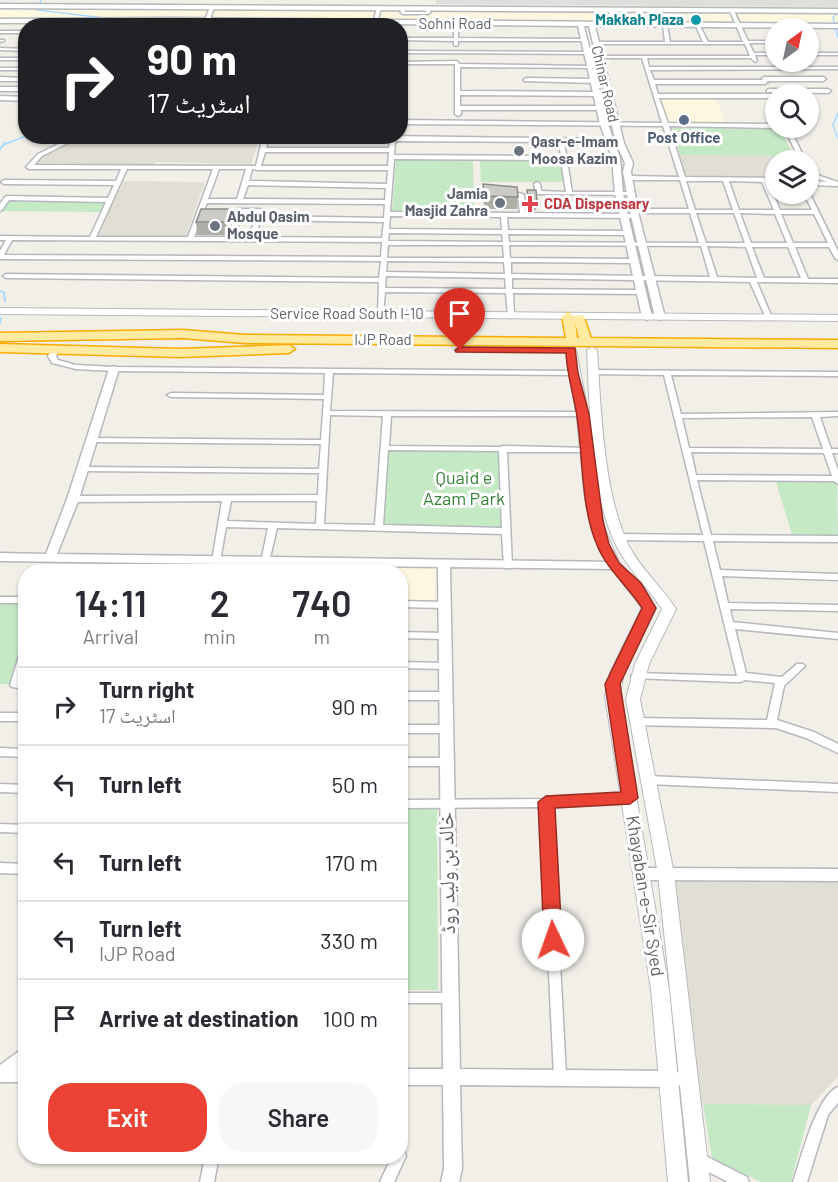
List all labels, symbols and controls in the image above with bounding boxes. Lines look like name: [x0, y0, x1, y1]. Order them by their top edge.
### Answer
place label: Makkah Plaza: [595, 10, 684, 28]
marker: Makkah Plaza: [689, 13, 703, 27]
street label: Sohni Road: [418, 14, 492, 32]
north arrow: [765, 18, 819, 72]
map controls: [765, 18, 819, 204]
text: 90 m: [147, 33, 237, 83]
icon: right: [48, 42, 126, 120]
street label: Chinar Road: [588, 44, 624, 124]
button: search: [765, 84, 819, 138]
text: اسٹریٹ 17: [147, 86, 251, 118]
marker: Post Office: [677, 113, 691, 127]
place label: Post Office: [647, 128, 721, 146]
place label: Qasr-e-Imam Moosa Kazim: [531, 132, 618, 167]
marker: Qasr-e-Imam Moosa Kazim: [512, 144, 526, 158]
button: layers: [765, 150, 819, 204]
place label: Jamia Masjid Zahra: [405, 184, 488, 219]
place label: CDA Dispensary: [544, 194, 650, 212]
marker: CDA Dispensary: [521, 195, 539, 213]
marker: Jamia Masjid Zahra: [493, 196, 507, 210]
place label: Abdul Qasim Mosque: [227, 207, 310, 242]
marker: Abdul Qasim Mosque: [208, 219, 222, 233]
pin: [434, 288, 485, 350]
icon: arrive: [443, 297, 476, 330]
street label: Service Road South I-10: [270, 304, 424, 322]
street label: IJP Road: [354, 330, 412, 348]
park label: Quaid e Azam Park: [423, 466, 505, 509]
text: 14:11: [75, 581, 147, 624]
text: 2: [210, 581, 229, 624]
text: 740: [292, 581, 351, 624]
text: Arrival: [83, 624, 139, 648]
text: min: [203, 624, 236, 648]
text: m: [314, 624, 330, 648]
text: Turn right: [99, 676, 194, 702]
icon: right: [48, 690, 81, 723]
text: 90 m: [332, 693, 378, 719]
text: اسٹریٹ 17: [99, 703, 176, 727]
icon: left: [48, 768, 81, 801]
text: Turn left: [99, 771, 182, 797]
text: 50 m: [332, 771, 378, 797]
street label: خالد بن ولید روڈ: [432, 812, 461, 934]
street label: Khayaban-e-Sir Syed: [622, 814, 670, 978]
icon: left: [48, 846, 81, 879]
text: Turn left: [99, 849, 182, 875]
text: 170 m: [325, 849, 378, 875]
position arrow: [521, 908, 585, 972]
text: Turn left: [99, 915, 182, 941]
icon: left: [48, 924, 81, 957]
text: 330 m: [320, 927, 378, 953]
text: IJP Road: [99, 941, 176, 965]
icon: arrive: [48, 1002, 81, 1035]
text: Arrive at destination: [99, 1005, 298, 1031]
text: 100 m: [323, 1005, 378, 1031]
button: Exit: [48, 1083, 207, 1152]
button: Share: [219, 1083, 378, 1152]

